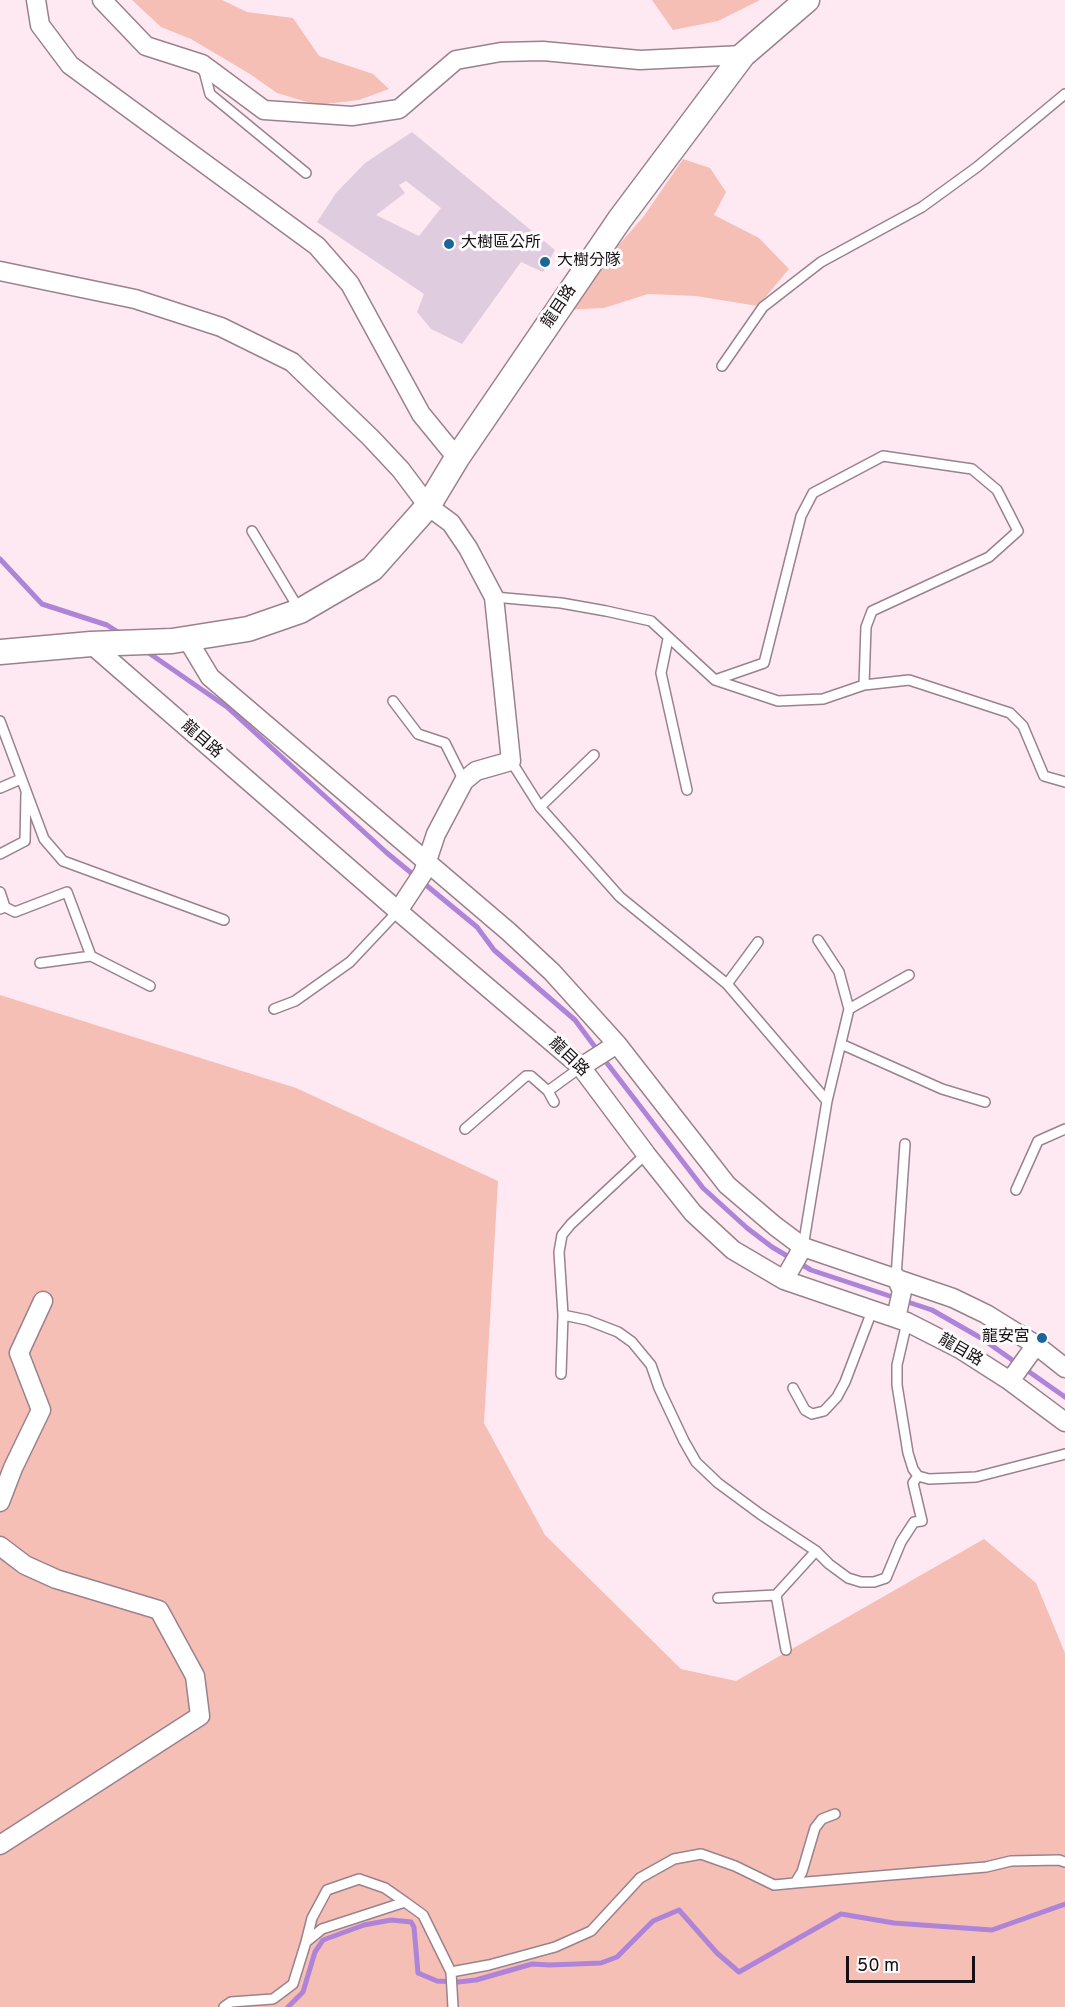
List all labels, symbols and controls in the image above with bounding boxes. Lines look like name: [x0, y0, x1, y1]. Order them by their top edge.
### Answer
place label: 大樹區公所: [461, 234, 541, 254]
marker: 大樹區公所: [442, 237, 456, 251]
place label: 大樹分隊: [557, 252, 621, 272]
marker: 大樹分隊: [538, 255, 552, 269]
street label: 龍目路: [539, 282, 581, 332]
street label: 龍目路: [177, 717, 225, 763]
street label: 龍目路: [544, 1034, 592, 1082]
place label: 龍安宮: [982, 1328, 1030, 1348]
street label: 龍目路: [934, 1331, 986, 1371]
marker: 龍安宮: [1035, 1331, 1049, 1345]
scale bar: [849, 1944, 978, 1982]
text: 50 m: [857, 1955, 899, 1978]

